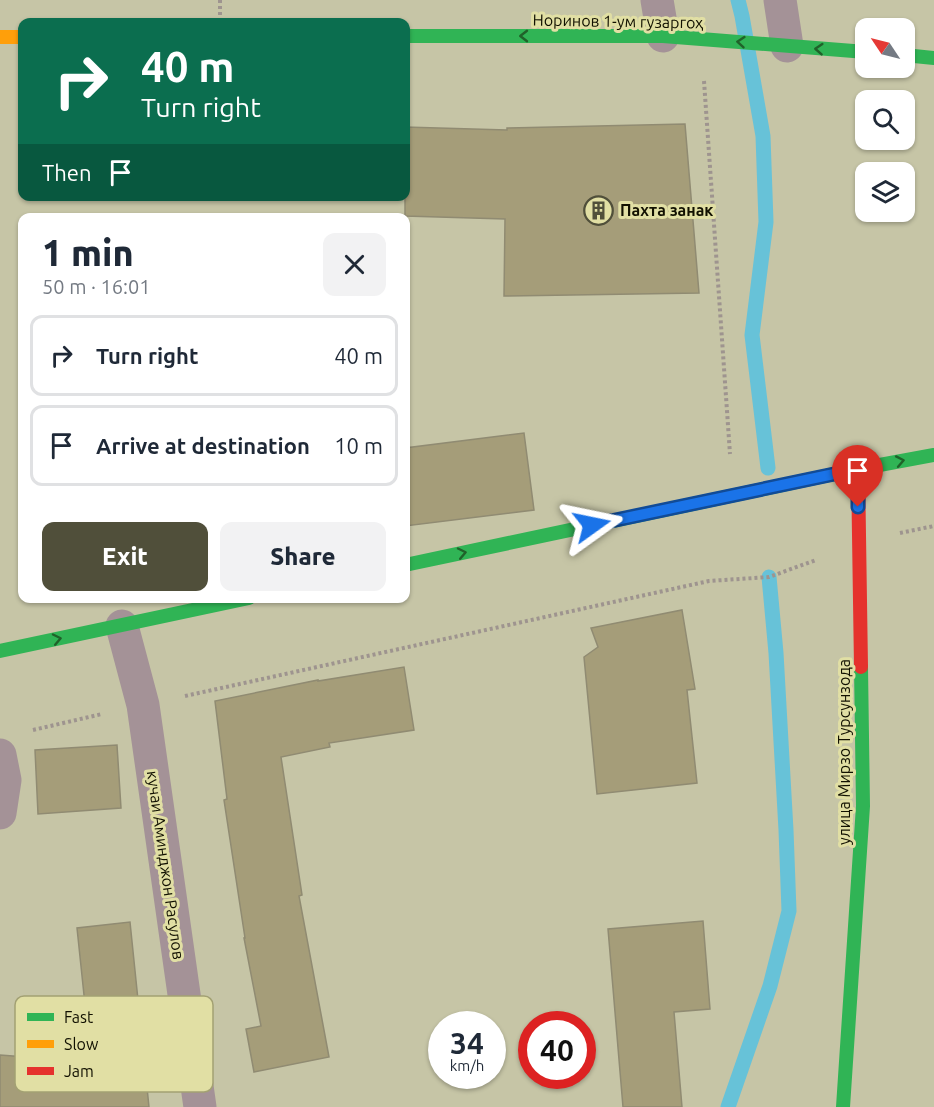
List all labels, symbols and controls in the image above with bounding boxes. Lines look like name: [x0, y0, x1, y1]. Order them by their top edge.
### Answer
street label: Норинов 1-ум гузаргоҳ: [532, 11, 704, 32]
north arrow: [855, 18, 915, 78]
map controls: [855, 18, 915, 222]
one-way arrow: [520, 30, 529, 42]
one-way arrow: [736, 36, 745, 49]
icon: right: [42, 42, 120, 120]
text: 40 m: [141, 43, 235, 90]
one-way arrow: [815, 43, 824, 56]
button: search: [855, 90, 915, 150]
text: Turn right: [141, 92, 261, 122]
icon: arrive: [104, 156, 137, 189]
text: Then: [42, 160, 92, 185]
button: layers: [855, 162, 915, 222]
building icon: Пахта занак: [583, 194, 615, 226]
place label: Пахта занак: [620, 201, 713, 219]
text: 1 min: [42, 232, 134, 273]
button: close: [323, 233, 386, 296]
text: 50 m · 16:01: [42, 275, 151, 298]
icon: right: [45, 339, 78, 372]
text: Turn right: [96, 343, 198, 368]
text: 40 m: [334, 343, 383, 368]
icon: arrive: [45, 429, 78, 462]
text: Arrive at destination: [96, 433, 310, 458]
text: 10 m: [334, 433, 383, 458]
pin: [832, 445, 883, 507]
icon: arrive: [841, 454, 874, 487]
one-way arrow: [894, 455, 904, 468]
position arrow: [560, 493, 624, 557]
button: Exit: [42, 522, 208, 591]
button: Share: [220, 522, 386, 591]
one-way arrow: [457, 547, 467, 560]
one-way arrow: [52, 633, 62, 646]
street label: улица Мирзо Турсунзода: [835, 659, 853, 845]
street label: кучаи Аминджон Расулов: [144, 769, 188, 961]
legend: [15, 996, 213, 1092]
text: Fast: [64, 1008, 94, 1026]
speed limit sign: 40: [518, 1011, 596, 1089]
text: 34: [450, 1026, 484, 1060]
text: Slow: [64, 1035, 99, 1053]
text: km/h: [450, 1057, 484, 1074]
text: Jam: [64, 1062, 94, 1080]

